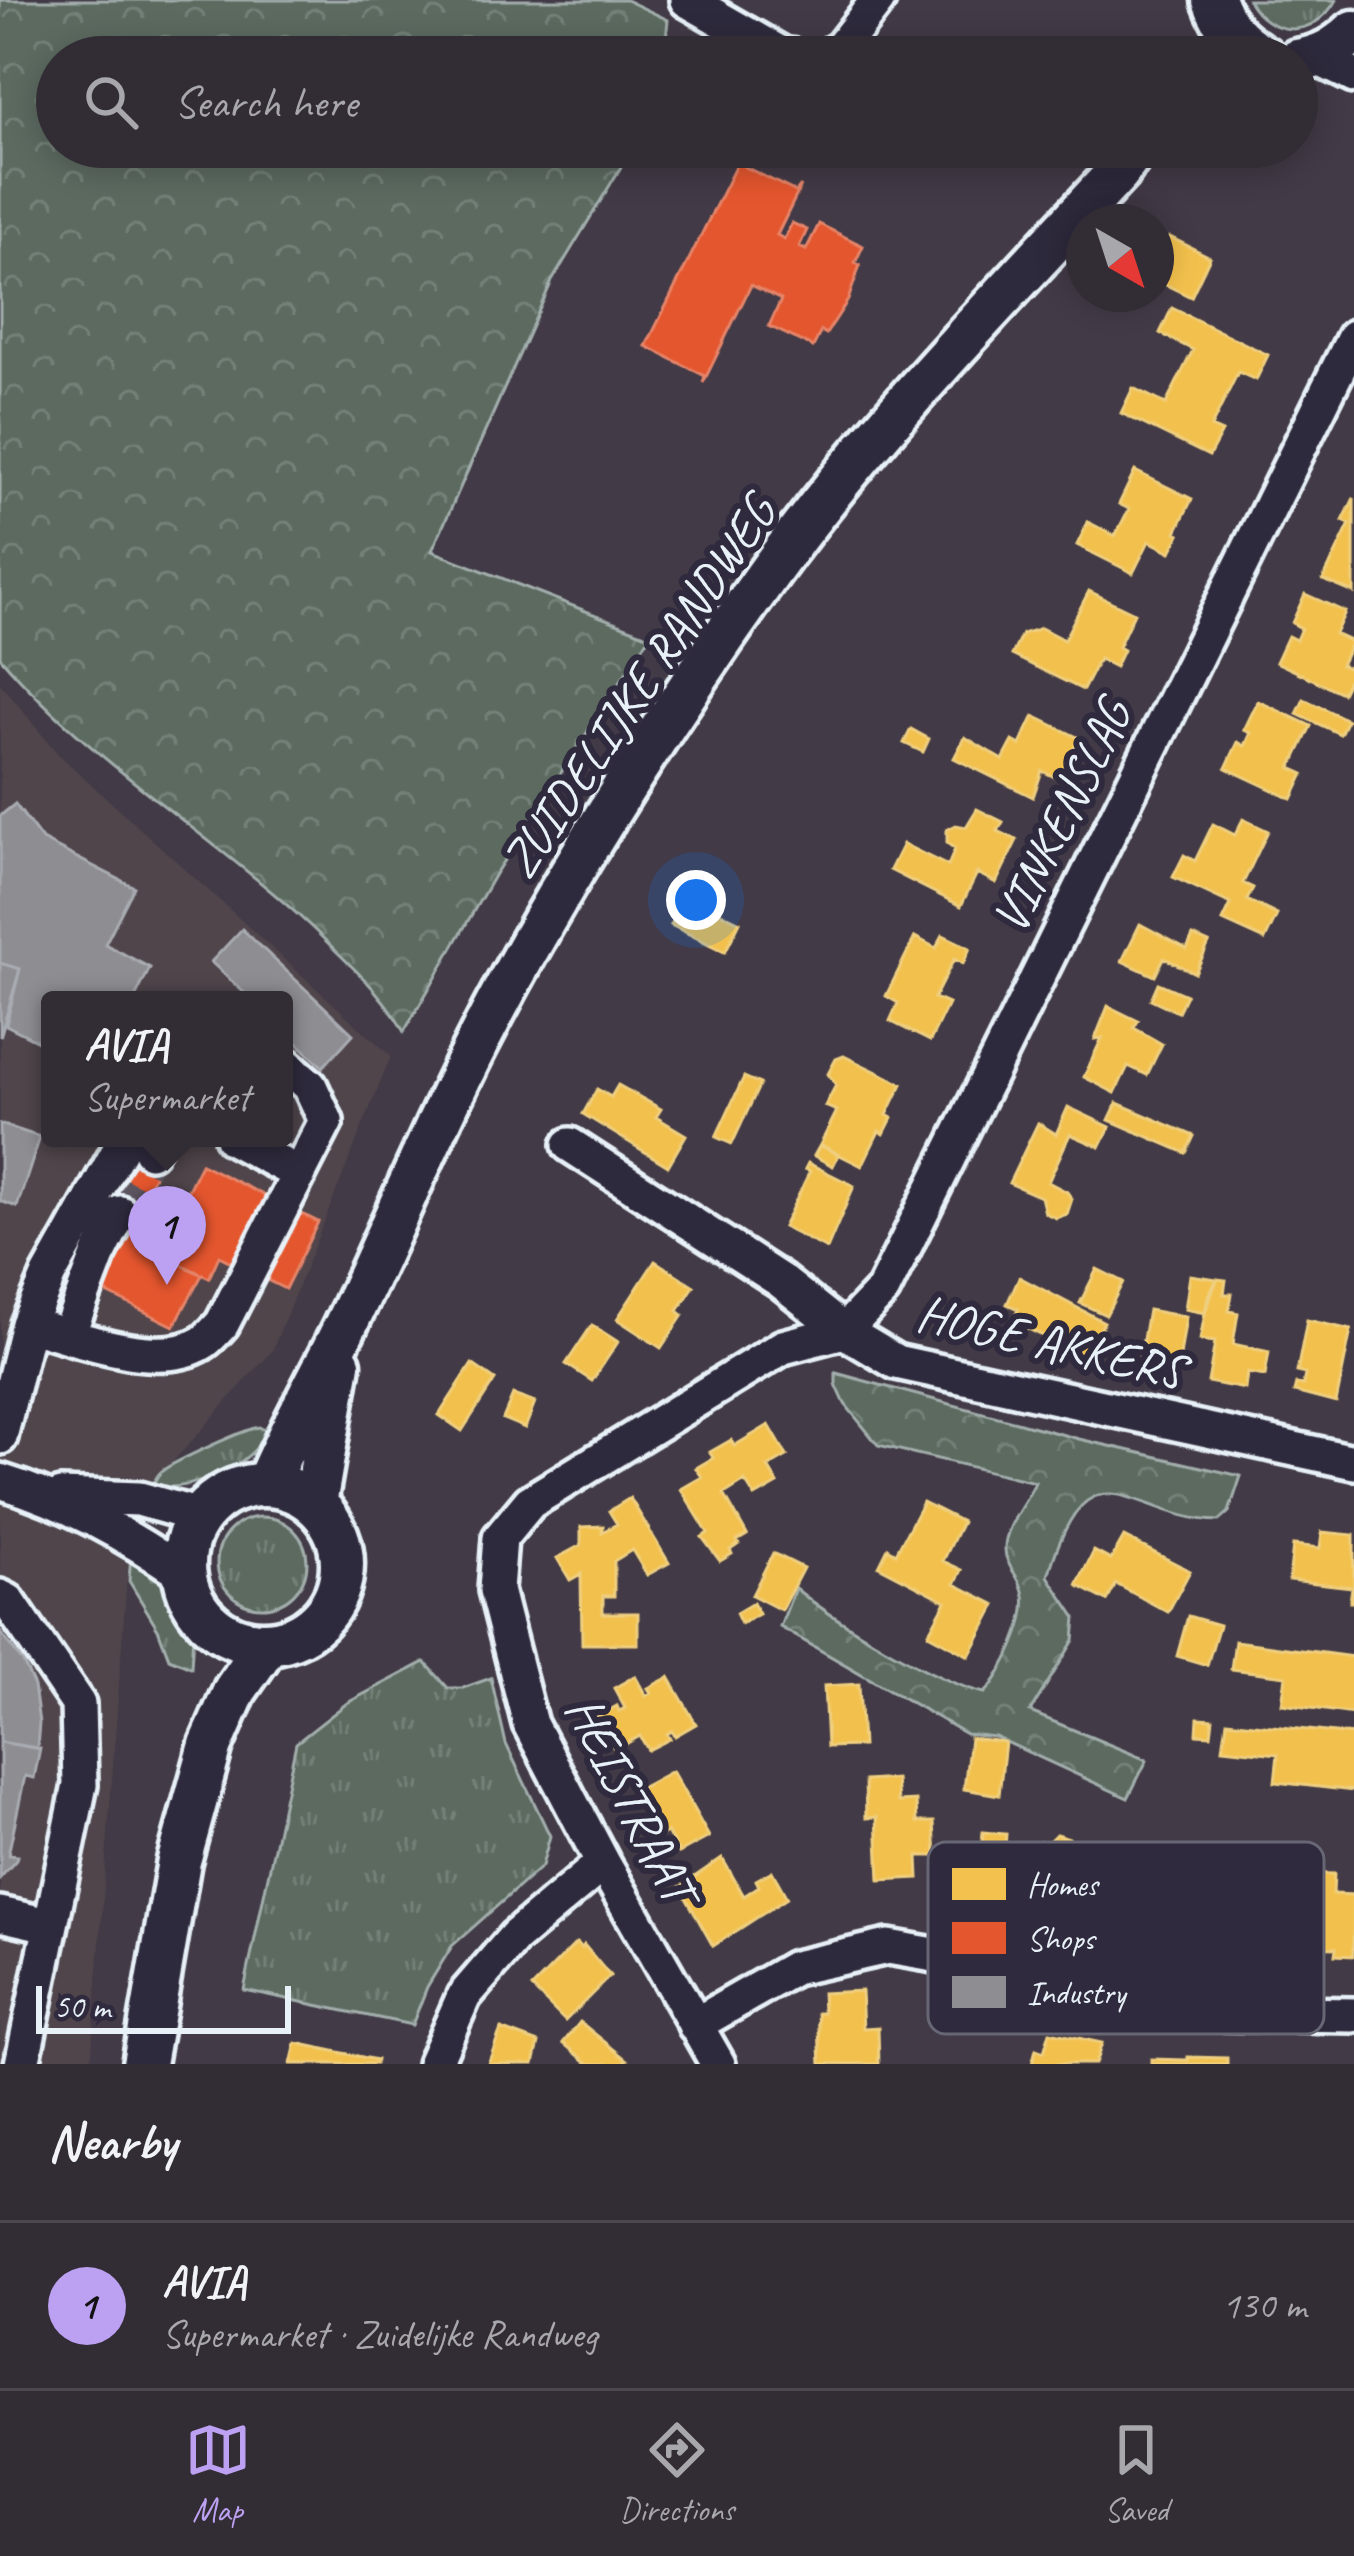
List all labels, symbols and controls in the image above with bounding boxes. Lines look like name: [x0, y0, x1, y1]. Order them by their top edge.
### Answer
search box: [36, 36, 1318, 168]
icon: search: [78, 69, 144, 135]
text: Search here: [174, 74, 357, 131]
north arrow: [1066, 204, 1174, 312]
street label: ZUIDELIJKE RANDWEG: [486, 479, 792, 890]
street label: VINKENSLAG: [977, 685, 1147, 943]
your location: [666, 870, 726, 930]
popup: [41, 991, 293, 1147]
text: AVIA: [84, 1016, 168, 1073]
text: Supermarket: [84, 1073, 250, 1122]
pin: 1: [128, 1186, 206, 1285]
street label: HOGE AKKERS: [911, 1280, 1198, 1405]
street label: HEISTRAAT: [552, 1685, 716, 1923]
legend: [928, 1842, 1324, 2034]
text: Homes: [1027, 1864, 1100, 1906]
text: Shops: [1027, 1918, 1097, 1960]
text: Industry: [1027, 1972, 1128, 2014]
scale bar: [36, 1980, 291, 2033]
text: 50 m: [54, 1986, 110, 2028]
text: Nearby: [48, 2110, 176, 2174]
text: AVIA: [162, 2253, 246, 2310]
text: 1: [78, 2281, 96, 2330]
text: 130 m: [1222, 2281, 1306, 2330]
text: Supermarket · Zuidelijke Randweg: [162, 2310, 597, 2359]
tab: Map: [185, 2417, 251, 2531]
tab: Directions: [620, 2417, 734, 2531]
tab: Saved: [1103, 2417, 1169, 2531]

